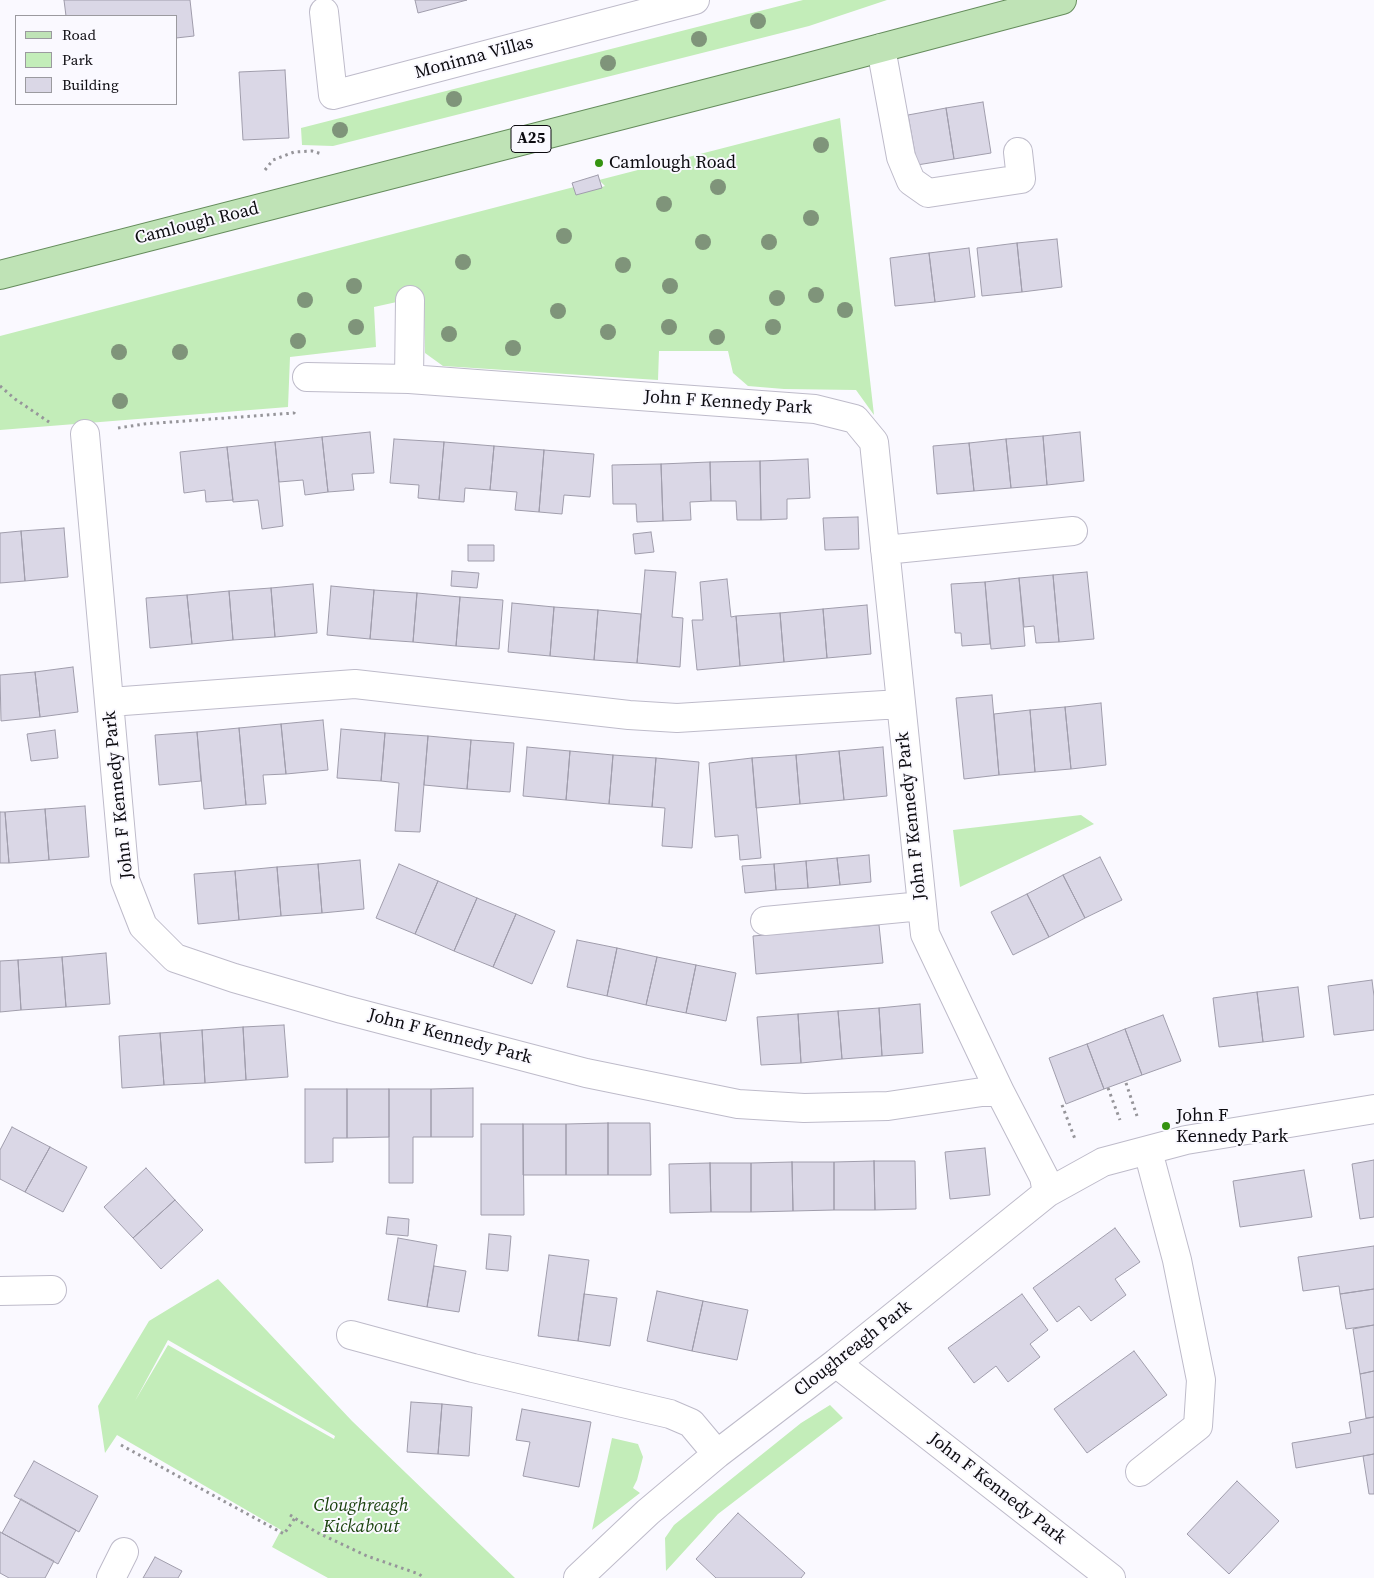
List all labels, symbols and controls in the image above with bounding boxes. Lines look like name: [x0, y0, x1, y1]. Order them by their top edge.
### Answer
legend: [15, 15, 178, 105]
text: Road: [62, 24, 96, 45]
street label: Moninna Villas: [412, 32, 536, 84]
text: Park: [62, 49, 93, 70]
text: Building: [62, 74, 119, 95]
road number: A25: [511, 126, 551, 152]
place label: Camlough Road: [609, 152, 736, 174]
marker: Camlough Road: [593, 157, 605, 169]
street label: Camlough Road: [133, 198, 261, 250]
street label: John F Kennedy Park: [643, 386, 813, 420]
street label: John F Kennedy Park: [99, 710, 139, 880]
street label: John F Kennedy Park: [892, 731, 932, 901]
street label: John F Kennedy Park: [366, 1005, 534, 1069]
place label: John F Kennedy Park: [1176, 1105, 1288, 1148]
marker: John F Kennedy Park: [1160, 1120, 1172, 1132]
street label: Cloughreagh Park: [790, 1296, 916, 1402]
street label: John F Kennedy Park: [924, 1429, 1070, 1549]
park label: Cloughreagh Kickabout: [314, 1495, 408, 1538]

